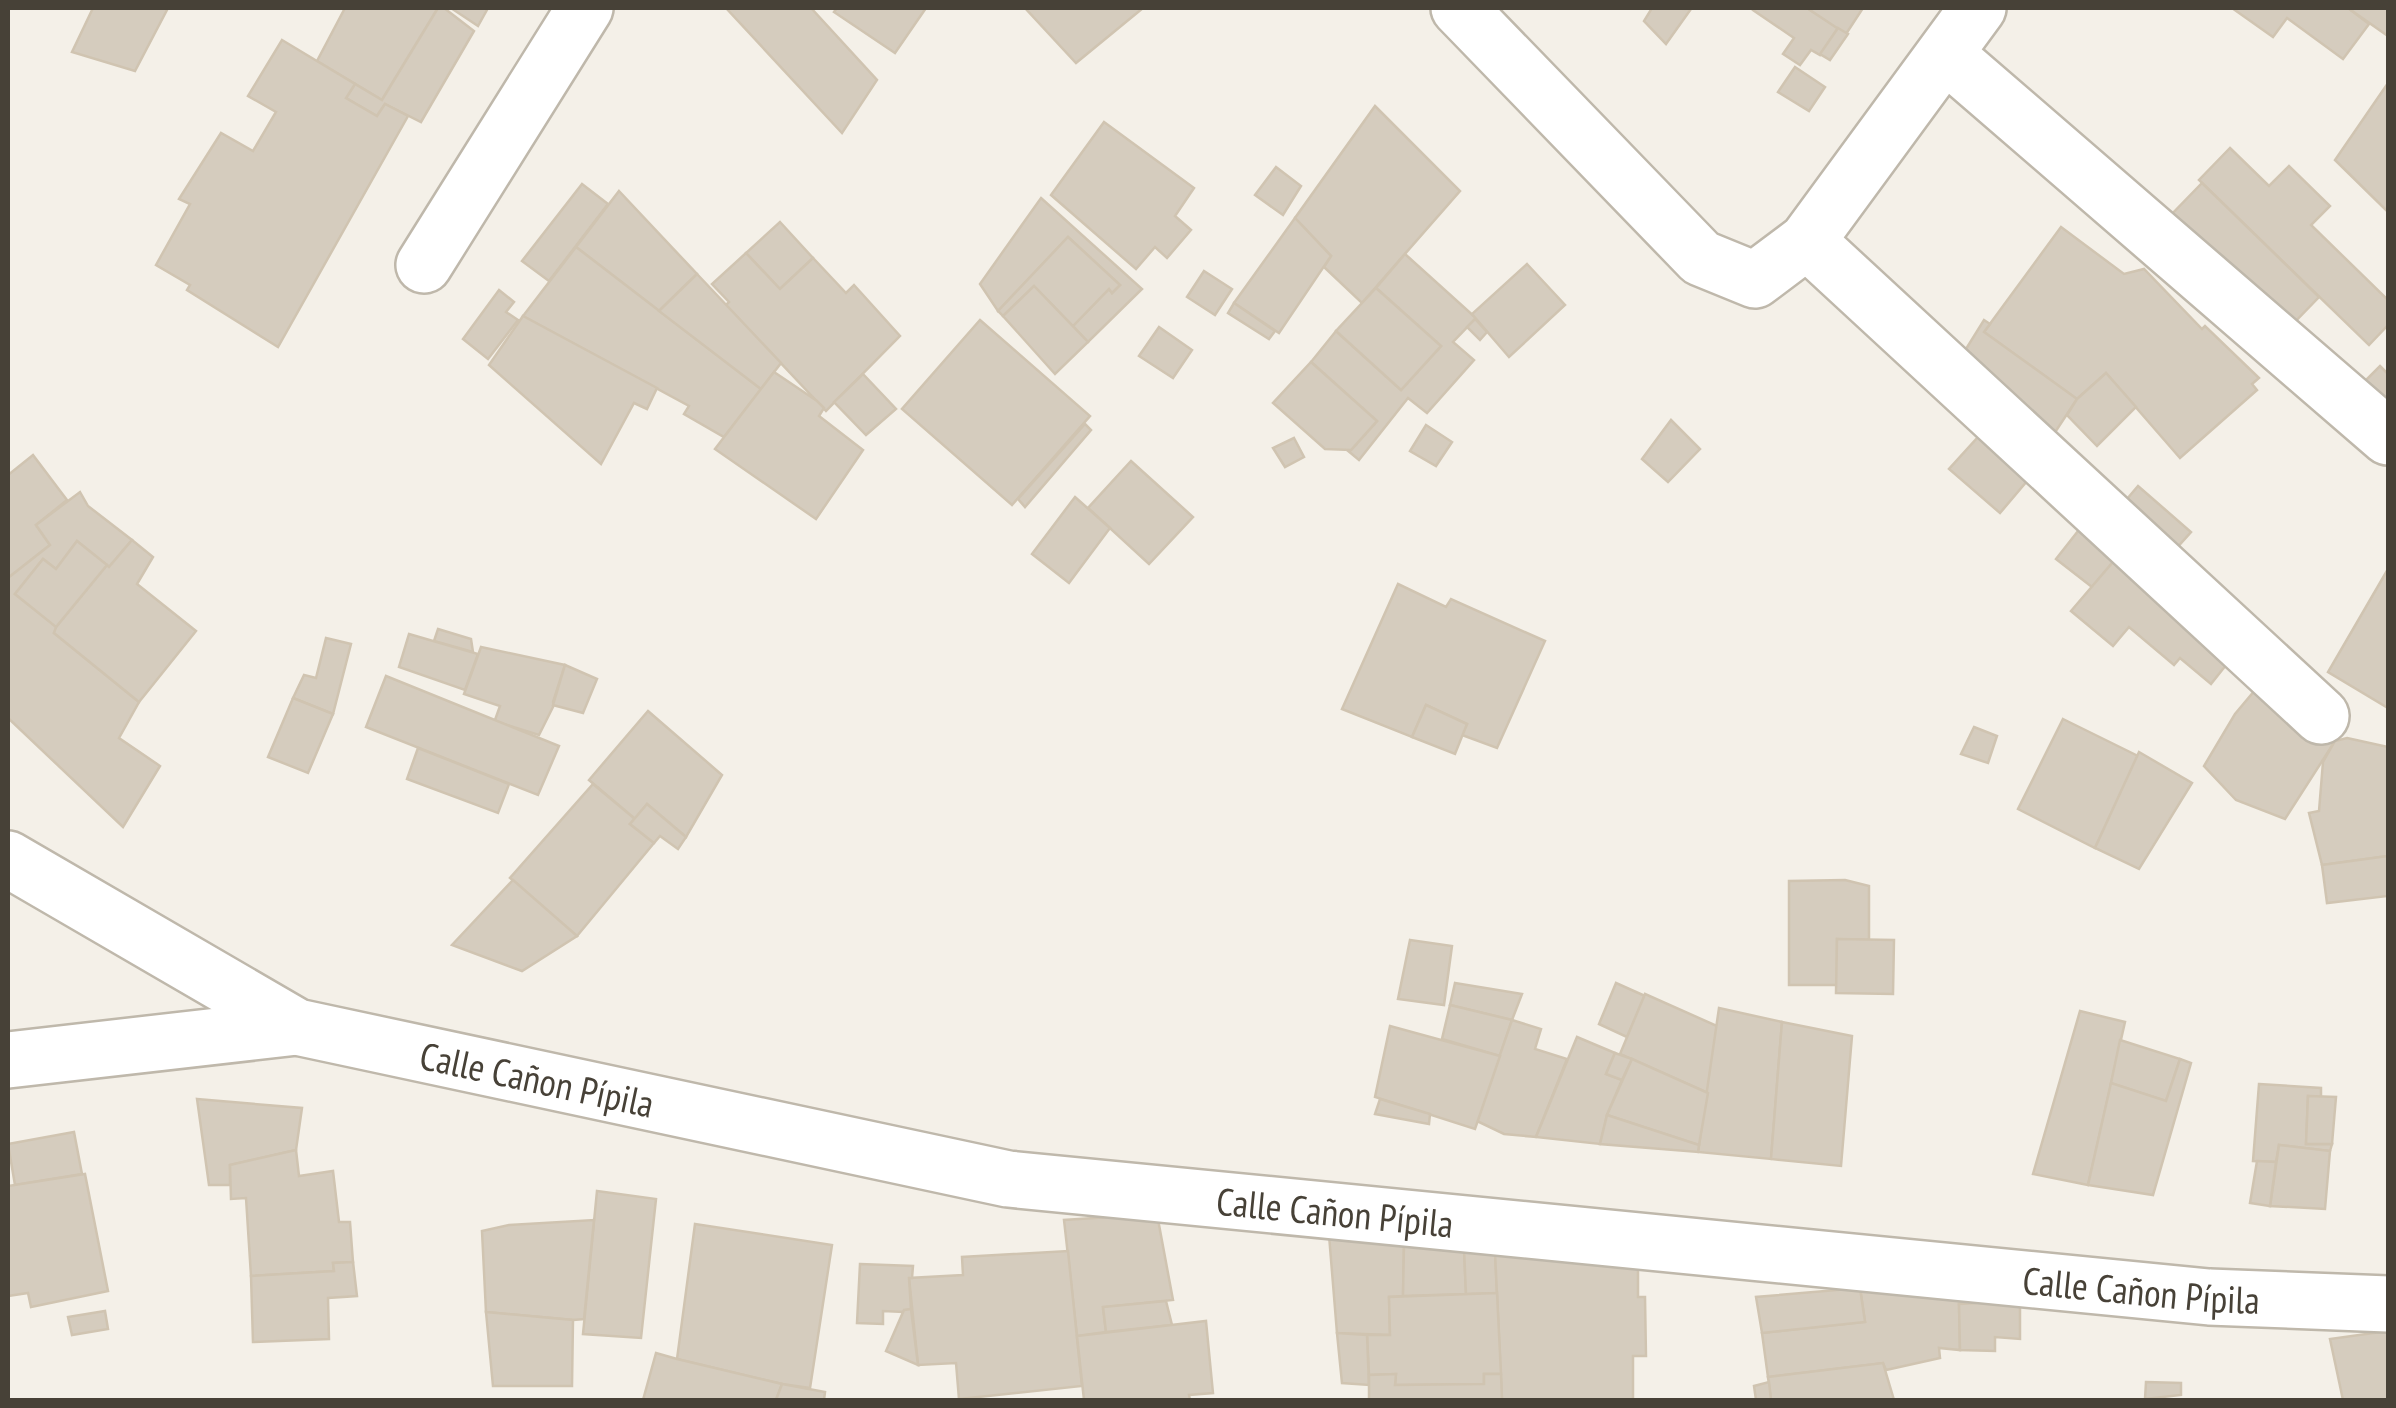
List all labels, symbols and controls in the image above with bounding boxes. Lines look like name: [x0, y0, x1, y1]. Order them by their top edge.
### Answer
street label: Calle Cañon Pípila: [416, 1030, 659, 1127]
street label: Calle Cañon Pípila: [1214, 1175, 1456, 1247]
street label: Calle Cañon Pípila: [2020, 1254, 2261, 1323]

